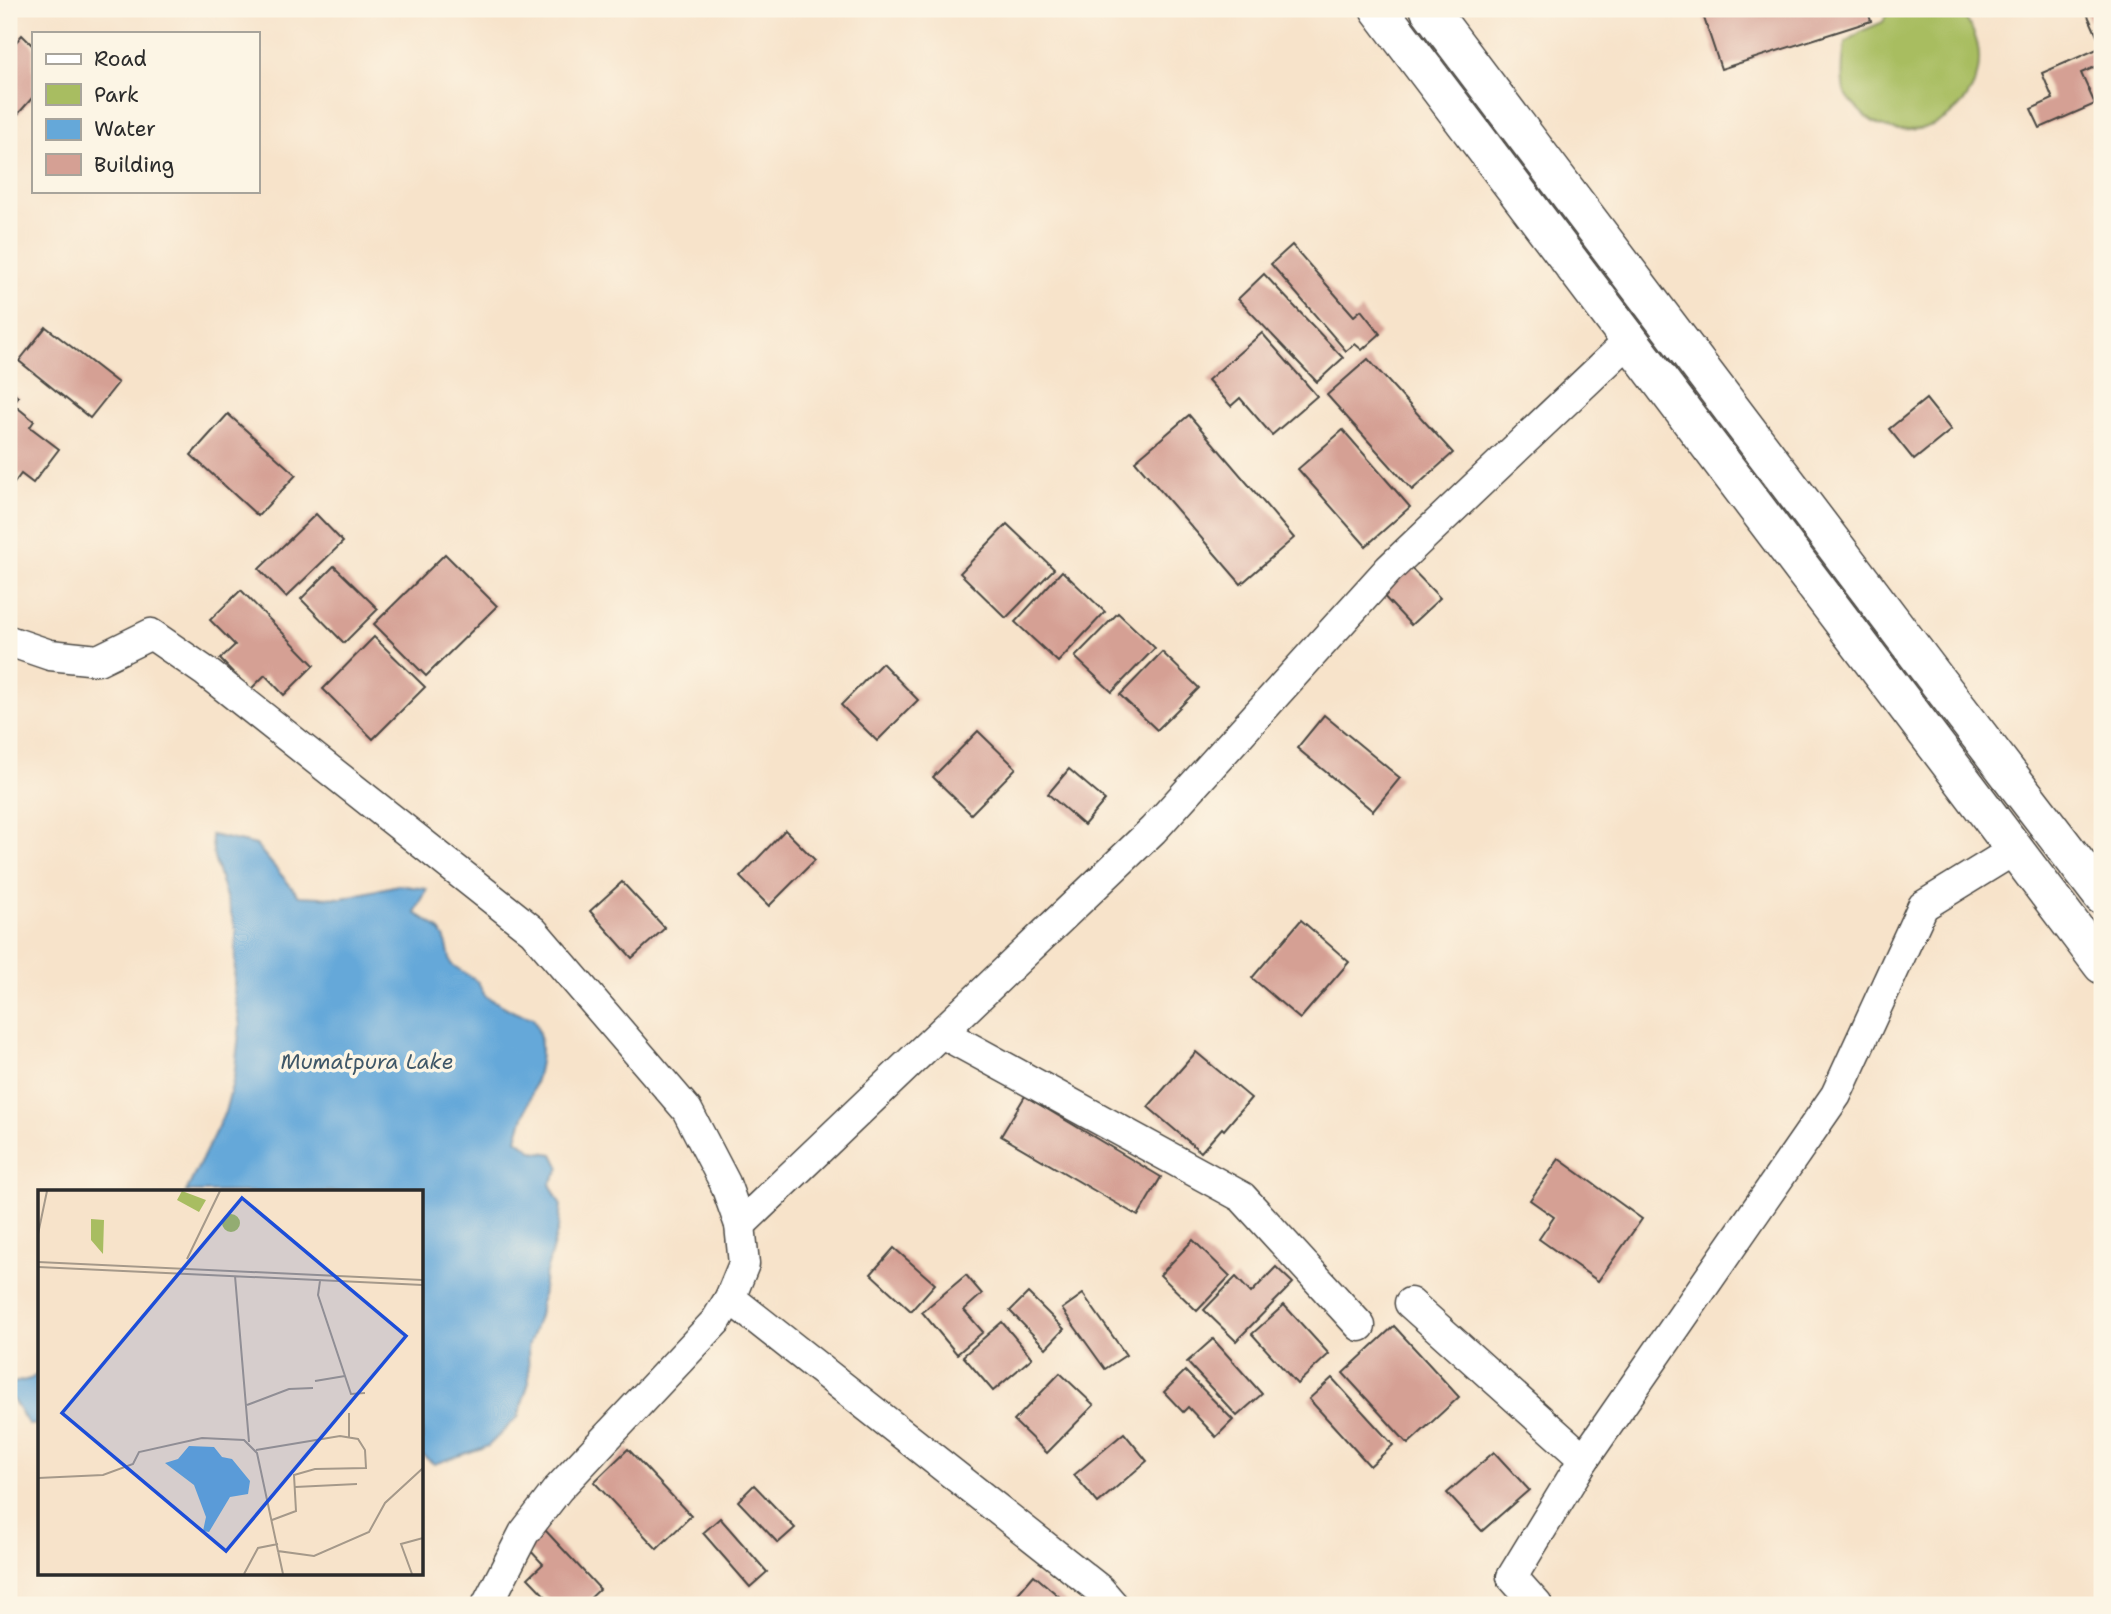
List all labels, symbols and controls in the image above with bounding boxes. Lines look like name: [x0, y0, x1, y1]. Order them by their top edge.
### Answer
legend: [32, 32, 259, 192]
text: Road: [94, 45, 147, 73]
text: Park: [94, 81, 139, 109]
text: Water: [94, 115, 156, 143]
text: Building: [94, 151, 174, 179]
water label: Mumatpura Lake: [280, 1048, 454, 1076]
inset map: [38, 1190, 424, 1576]

